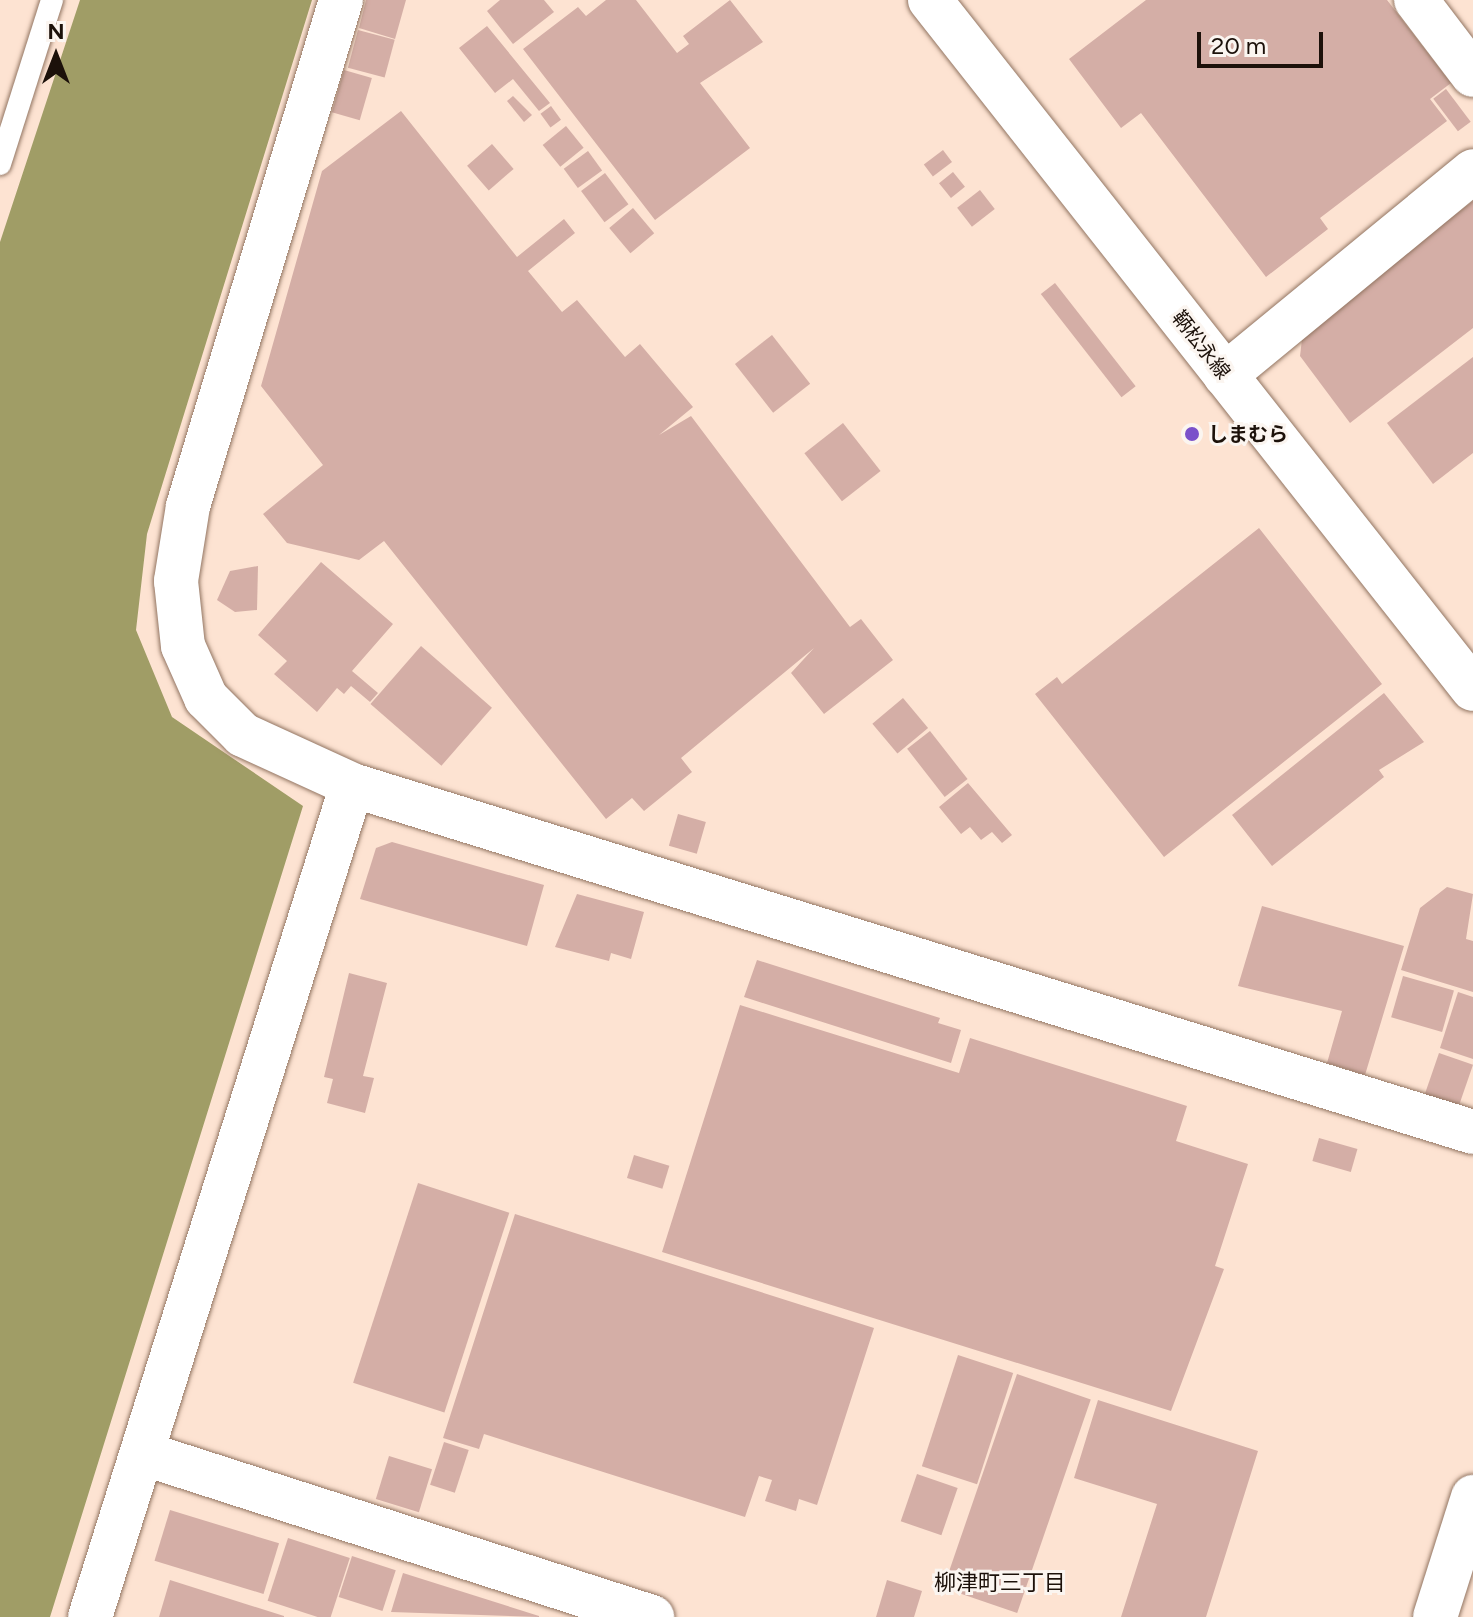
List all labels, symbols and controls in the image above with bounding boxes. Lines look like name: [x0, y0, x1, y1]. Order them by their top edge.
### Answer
north arrow: [16, 16, 96, 96]
scale bar: [1201, 16, 1327, 66]
text: N: [47, 18, 65, 45]
text: 20 m: [1211, 31, 1266, 60]
street label: 鞆松永線: [1167, 306, 1235, 384]
place label: しまむら: [1208, 422, 1288, 446]
marker: しまむら: [1183, 425, 1201, 443]
district label: 柳津町三丁目: [934, 1570, 1066, 1596]

